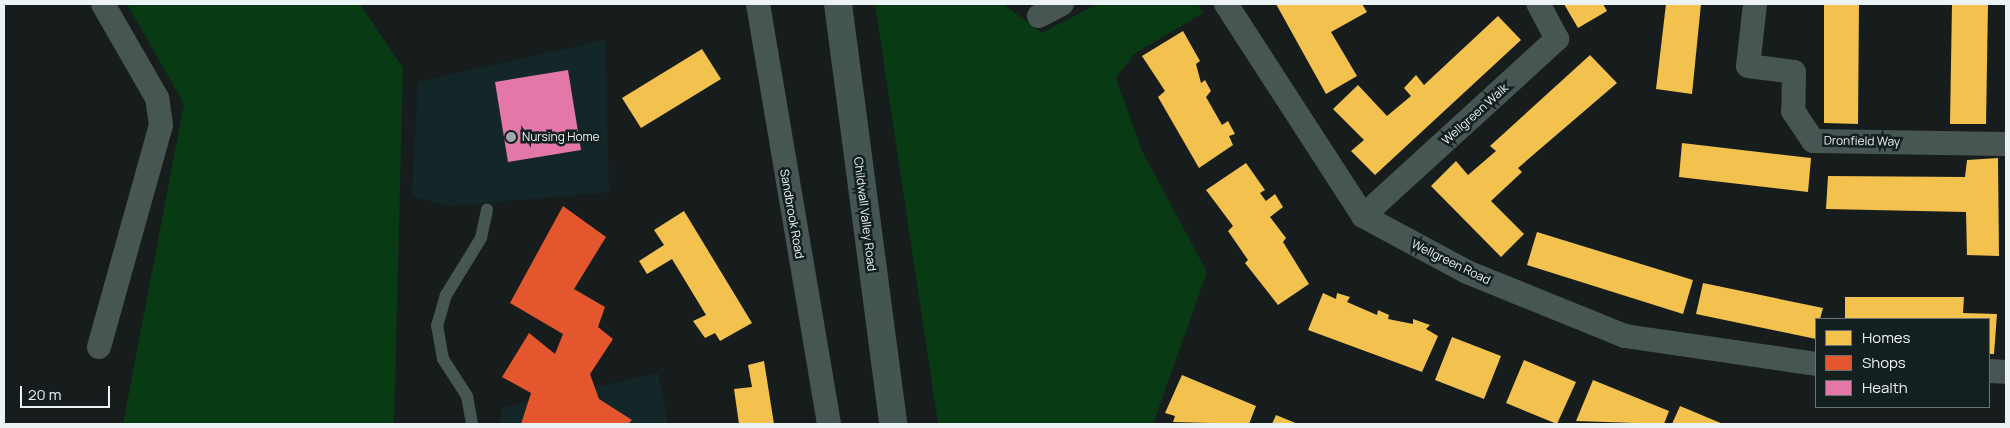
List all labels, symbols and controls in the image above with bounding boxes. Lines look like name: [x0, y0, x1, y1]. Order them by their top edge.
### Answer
street label: Wellgreen Walk: [1439, 81, 1511, 147]
marker: Nursing Home: [504, 130, 518, 144]
place label: Nursing Home: [522, 130, 600, 144]
street label: Dronfield Way: [1824, 133, 1900, 149]
street label: Childwall Valley Road: [851, 156, 879, 272]
street label: Sandbrook Road: [777, 168, 807, 260]
street label: Wellgreen Road: [1409, 237, 1493, 287]
legend: [1815, 318, 1990, 408]
text: Homes: [1862, 327, 1910, 348]
text: Shops: [1862, 352, 1906, 373]
scale bar: [22, 376, 112, 408]
text: Health: [1862, 377, 1908, 398]
text: 20 m: [28, 384, 61, 405]

